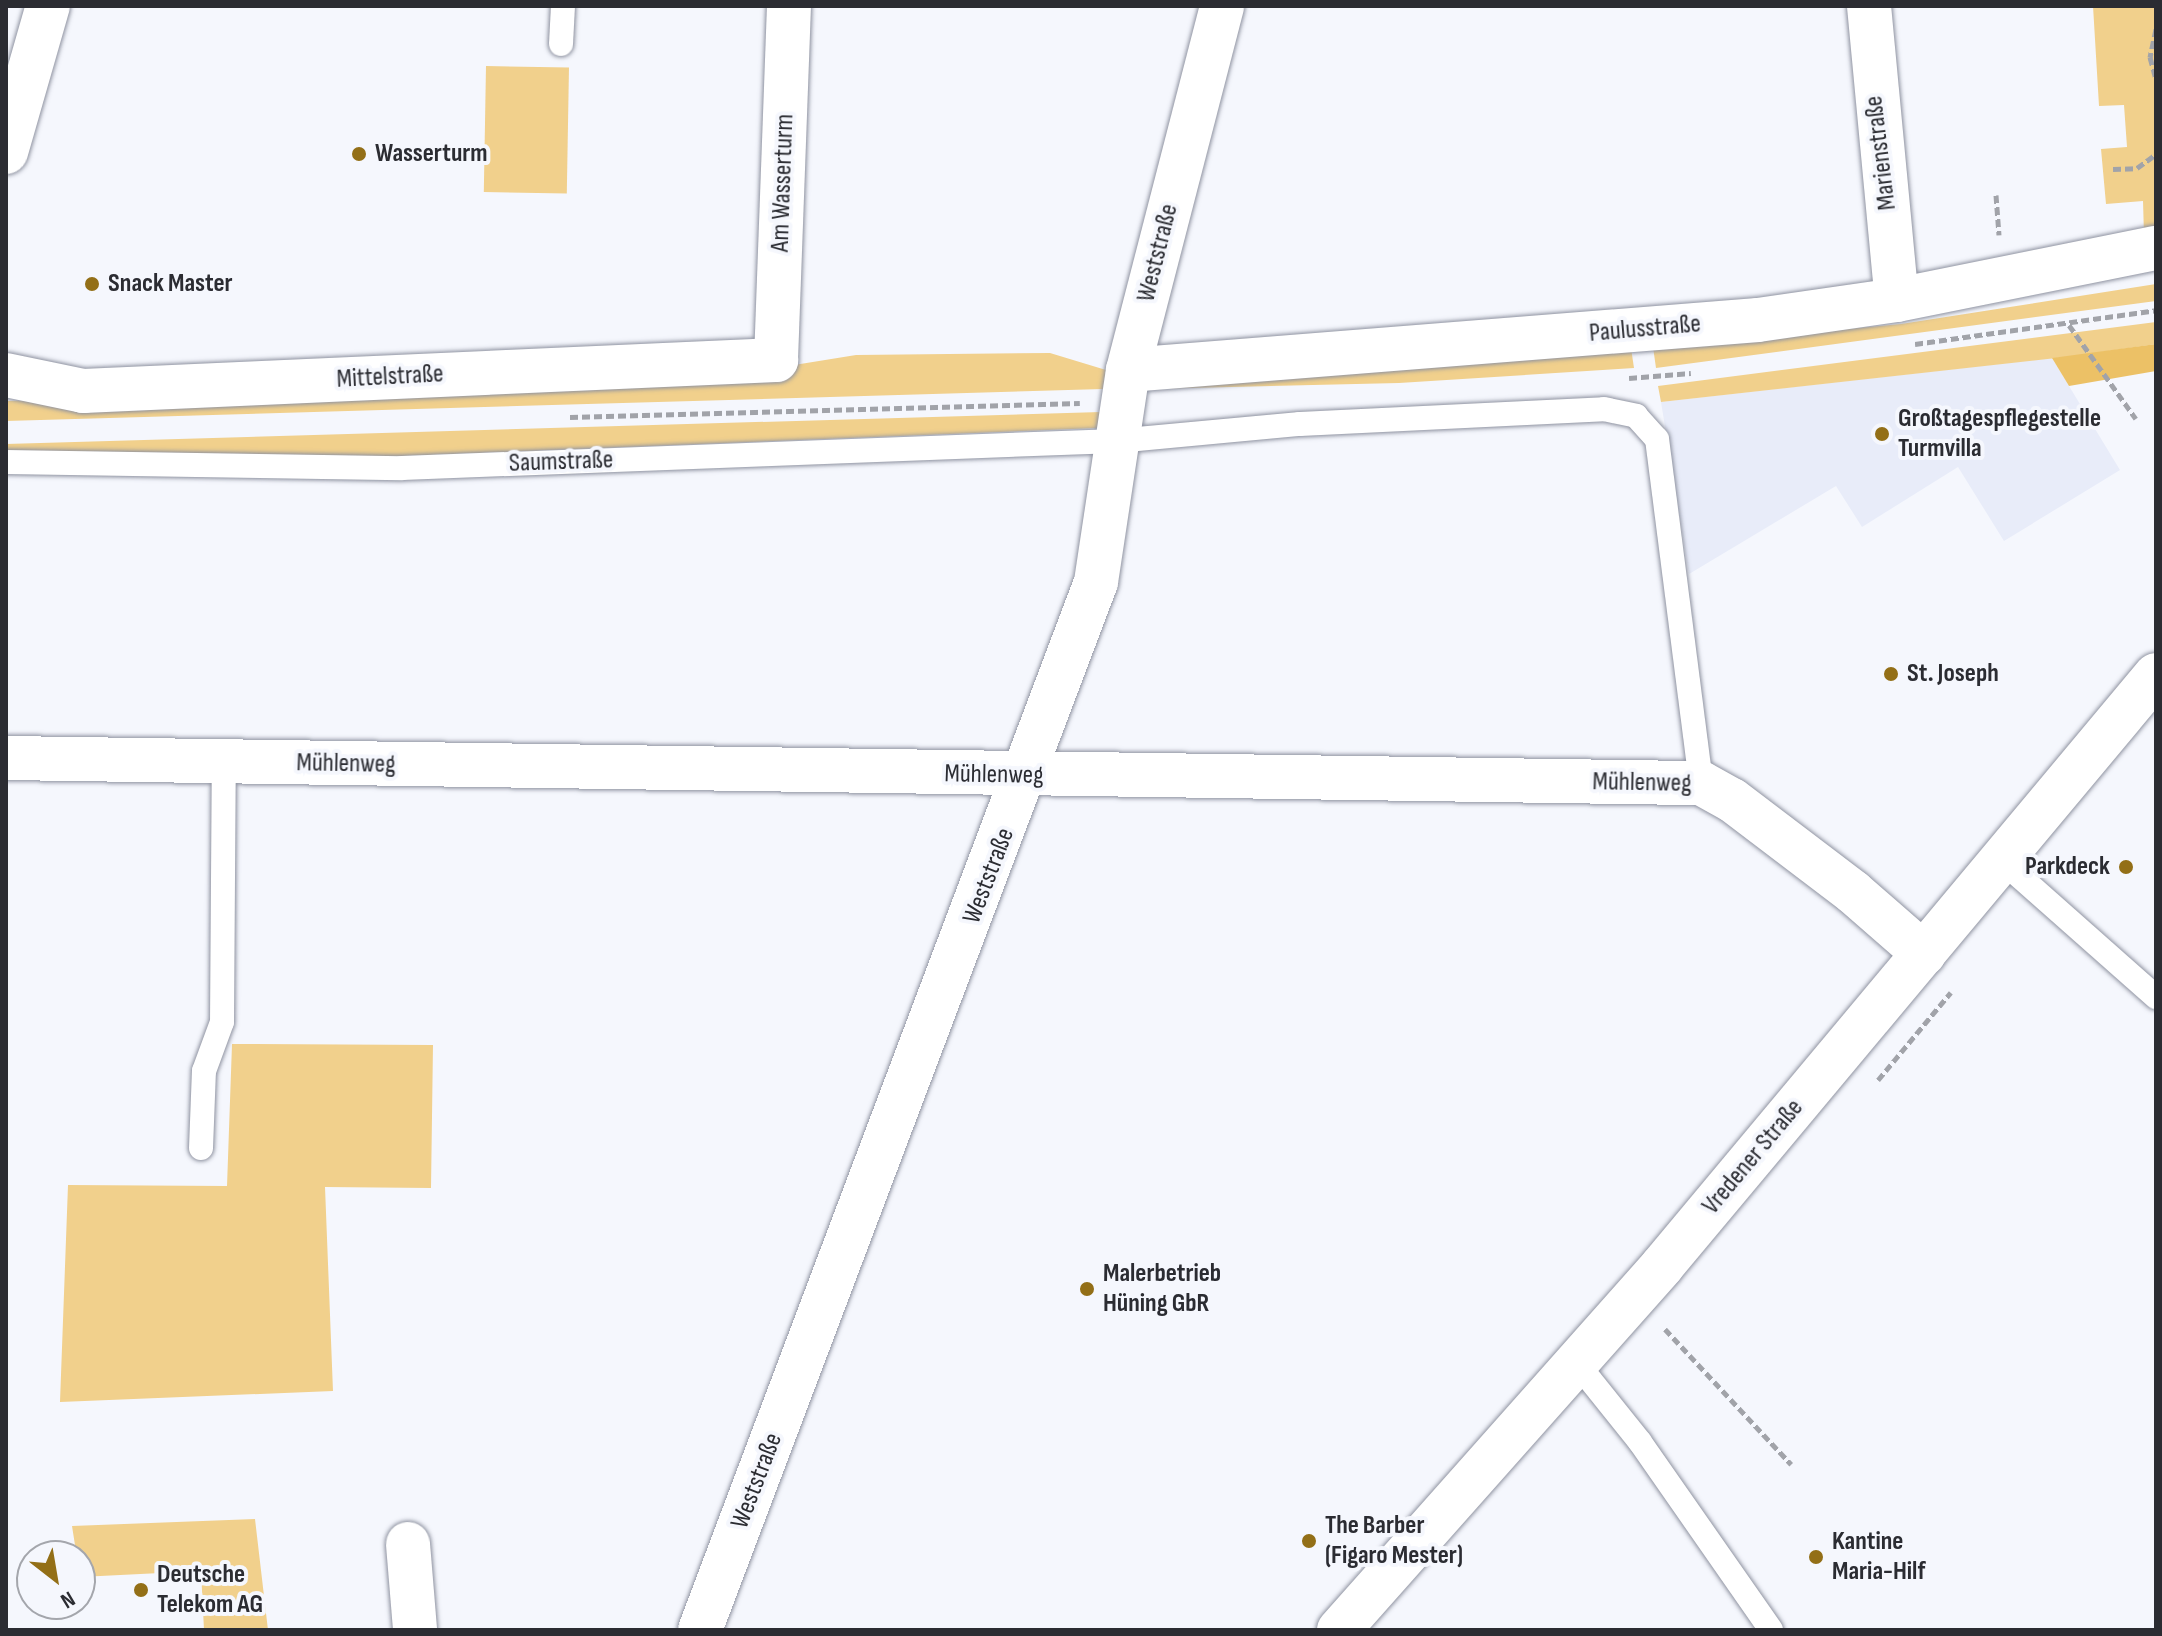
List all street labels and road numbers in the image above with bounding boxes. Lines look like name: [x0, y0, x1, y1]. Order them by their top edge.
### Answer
street label: Marienstraße: [1859, 94, 1903, 212]
street label: Am Wasserturm: [765, 113, 801, 253]
street label: Weststraße: [1131, 201, 1185, 305]
street label: Paulusstraße: [1588, 309, 1702, 349]
street label: Mittelstraße: [336, 359, 444, 395]
street label: Saumstraße: [508, 445, 614, 479]
street label: Mühlenweg: [296, 748, 396, 780]
street label: Mühlenweg: [944, 759, 1044, 791]
street label: Mühlenweg: [1592, 767, 1692, 799]
street label: Weststraße: [957, 824, 1021, 928]
street label: Vredener Straße: [1696, 1093, 1810, 1221]
street label: Weststraße: [725, 1429, 789, 1533]

